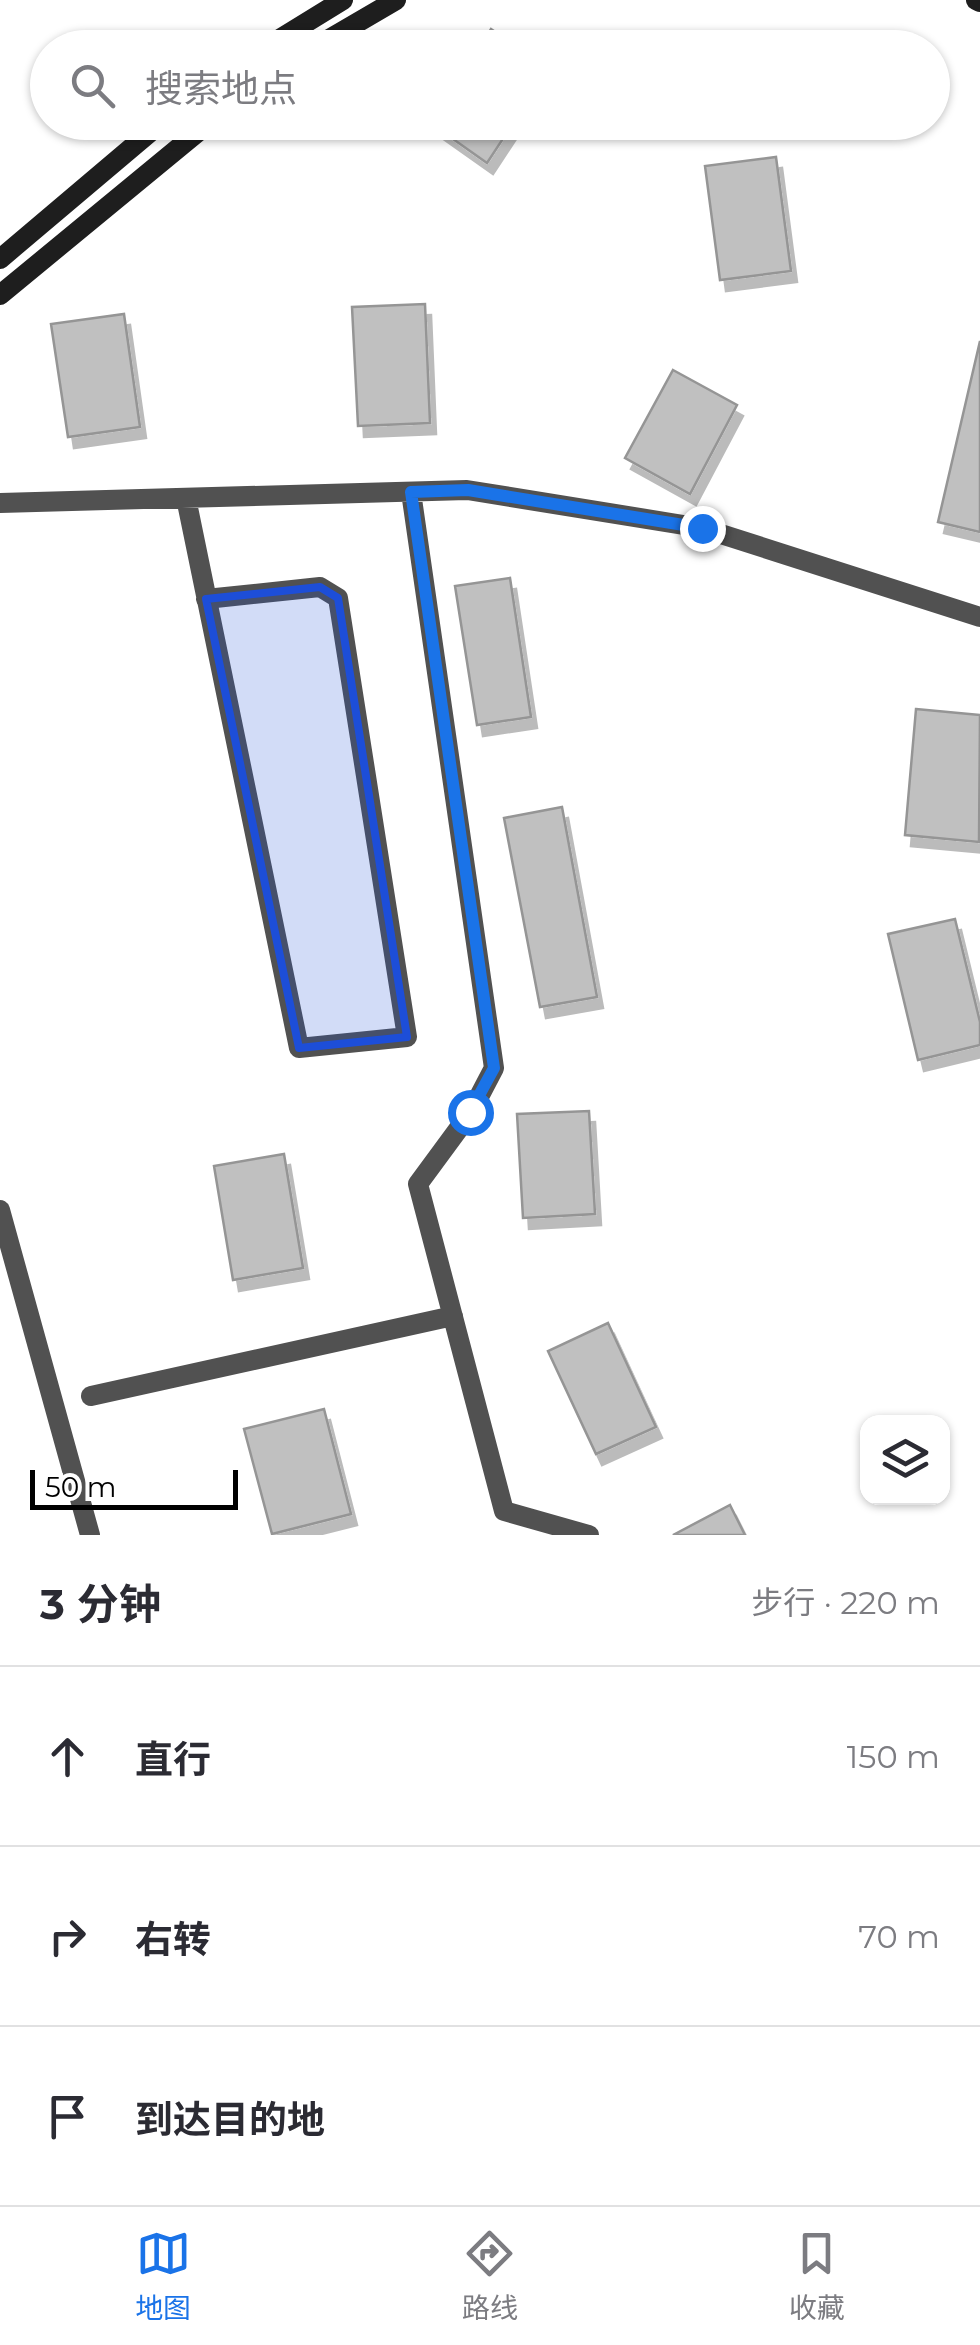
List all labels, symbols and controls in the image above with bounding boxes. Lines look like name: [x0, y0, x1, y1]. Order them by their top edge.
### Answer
search box: [30, 30, 950, 140]
icon: search: [65, 58, 120, 113]
text: 搜索地点: [145, 65, 297, 112]
route end: [680, 506, 726, 552]
route start: [448, 1090, 494, 1136]
map controls: [860, 1415, 950, 1505]
button: layers: [860, 1415, 950, 1505]
scale bar: [30, 1465, 238, 1510]
text: 50 m: [45, 1470, 116, 1504]
text: 3 分钟: [40, 1578, 161, 1630]
text: 步行 · 220 m: [751, 1583, 940, 1622]
icon: ahead: [40, 1729, 95, 1784]
text: 直行: [135, 1736, 211, 1783]
text: 150 m: [847, 1737, 940, 1776]
icon: right: [40, 1909, 95, 1964]
text: 右转: [135, 1916, 211, 1963]
text: 70 m: [858, 1917, 940, 1956]
icon: arrive: [40, 2089, 95, 2144]
text: 到达目的地: [135, 2096, 325, 2143]
tab: 地图: [135, 2226, 191, 2326]
tab: 路线: [462, 2226, 518, 2326]
tab: 收藏: [789, 2226, 845, 2326]

